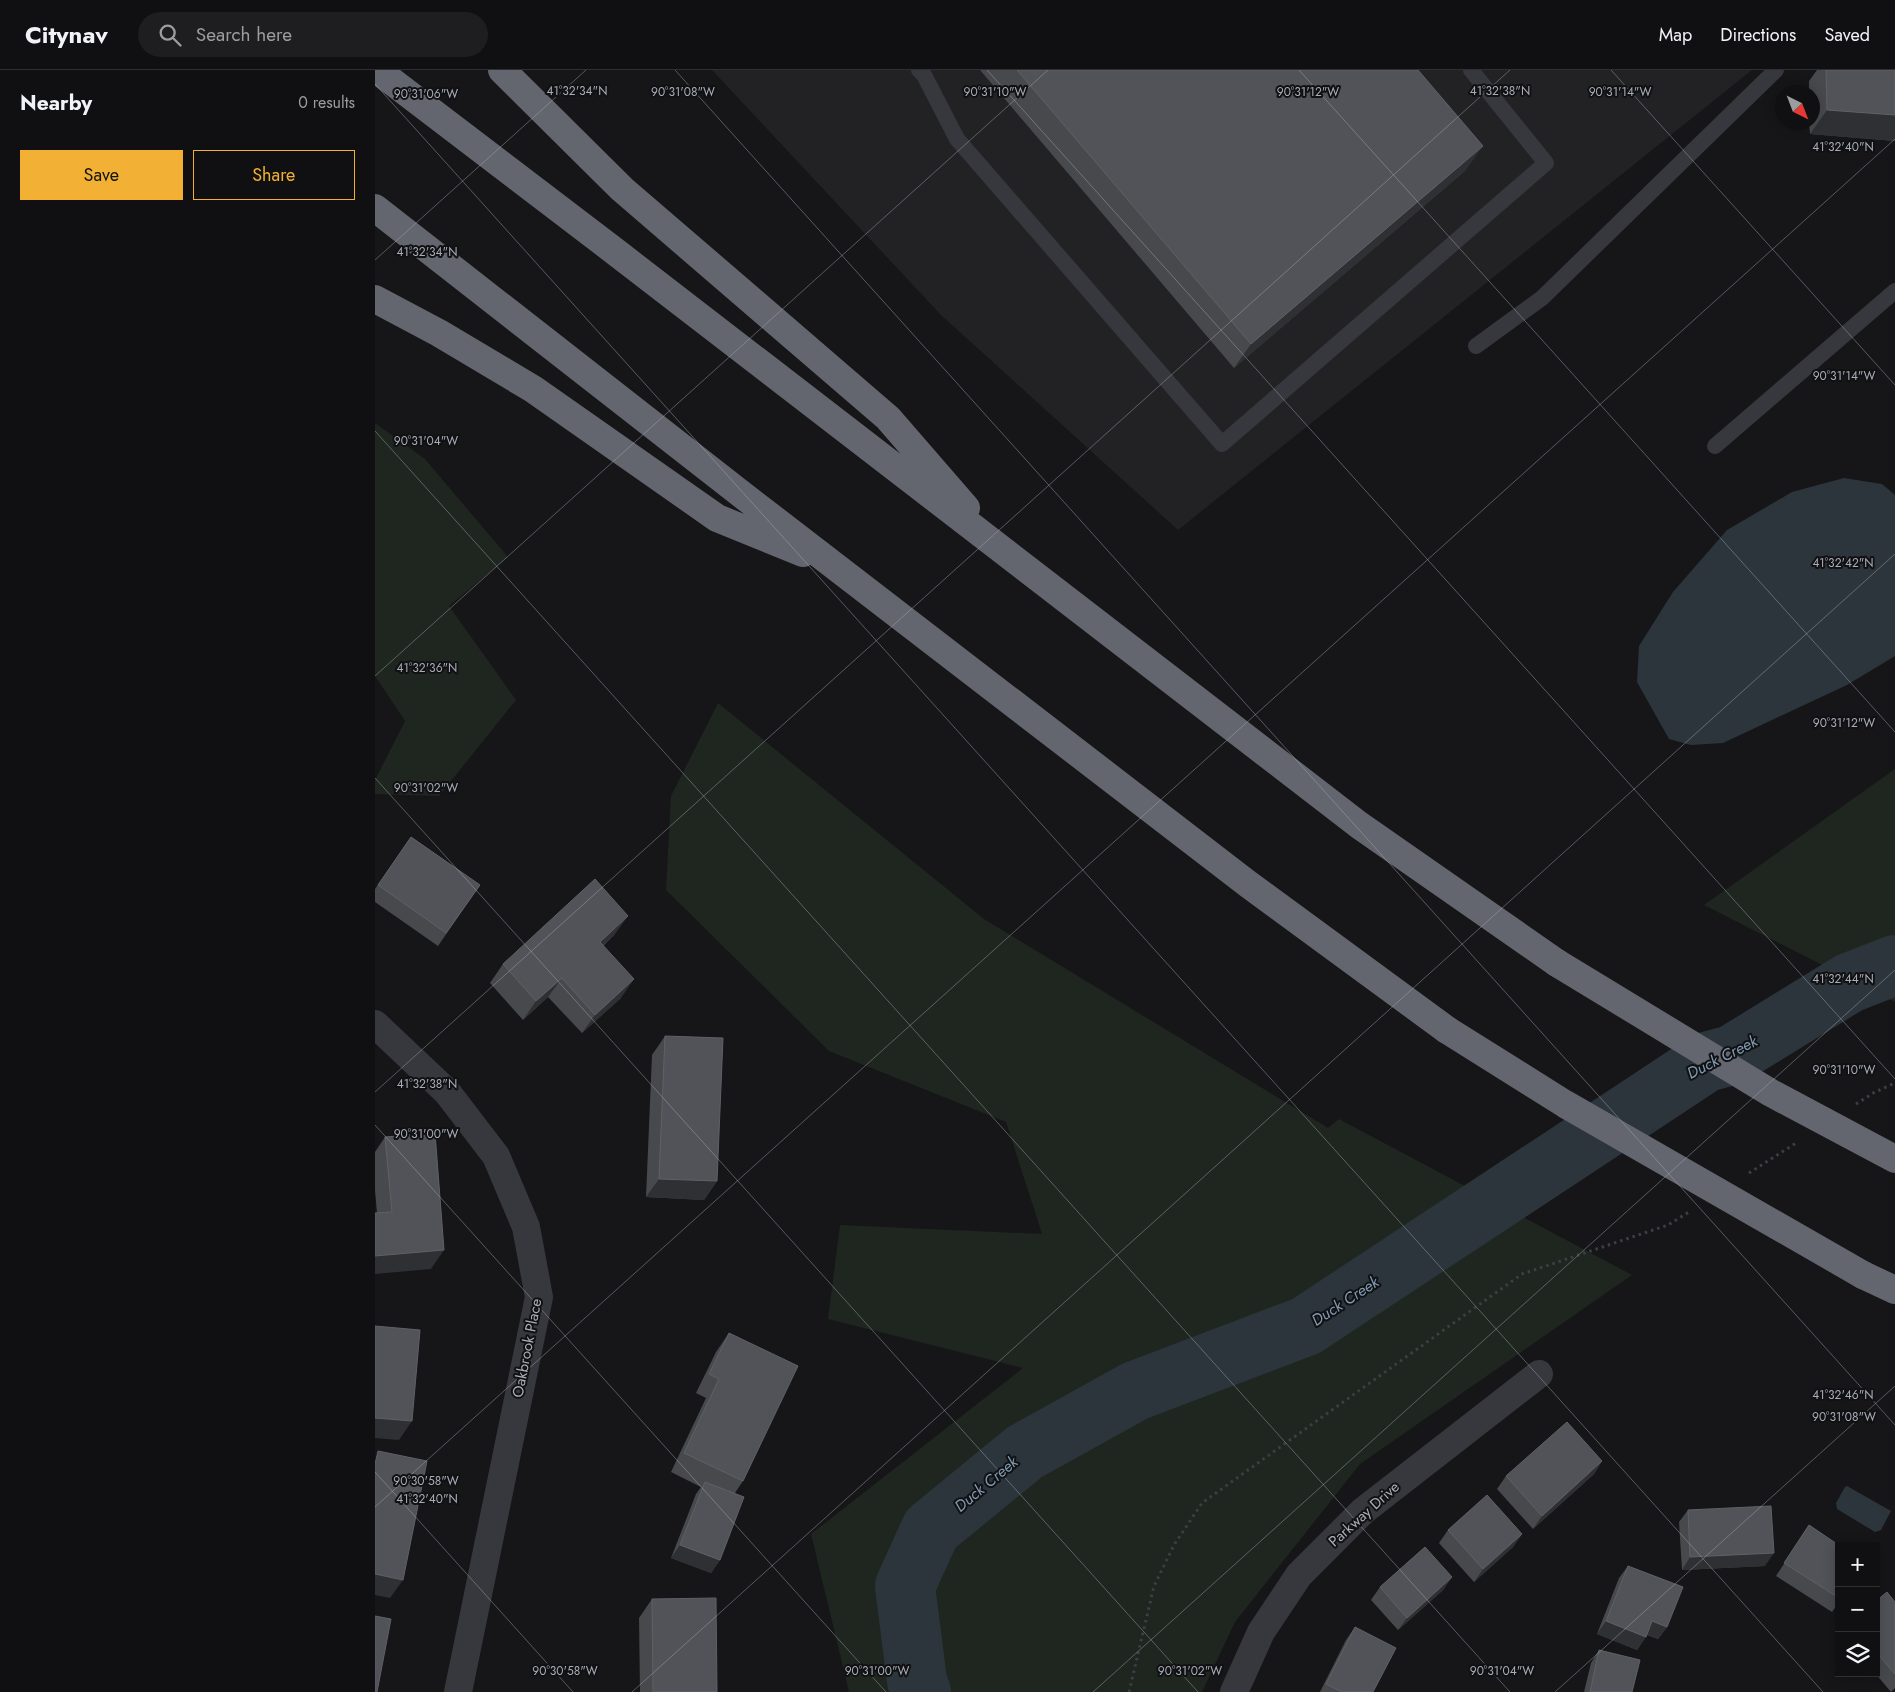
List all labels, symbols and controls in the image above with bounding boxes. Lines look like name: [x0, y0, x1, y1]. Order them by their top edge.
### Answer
search box: [138, 12, 488, 57]
text: Citynav: [25, 17, 108, 52]
icon: search: [156, 21, 184, 49]
text: Search here: [196, 21, 292, 48]
text: Map: [1659, 22, 1692, 48]
text: Directions: [1720, 22, 1796, 48]
text: Saved: [1824, 22, 1870, 48]
text: 41°32'34"N: [547, 82, 607, 100]
text: 41°32'38"N: [1470, 82, 1530, 100]
text: 90°31'08"W: [651, 83, 715, 101]
text: 90°31'10"W: [964, 83, 1027, 101]
text: 90°31'12"W: [1277, 83, 1339, 101]
text: 90°31'14"W: [1589, 83, 1651, 101]
text: 90°31'06"W: [394, 85, 458, 103]
north arrow: [1775, 85, 1820, 130]
text: Nearby: [20, 88, 92, 118]
text: 0 results: [298, 91, 355, 114]
text: 41°32'40"N: [1812, 138, 1874, 156]
button: Save: [20, 150, 183, 200]
button: Share: [193, 150, 355, 200]
text: 41°32'34"N: [397, 243, 457, 261]
text: 90°31'14"W: [1813, 367, 1875, 385]
text: 90°31'04"W: [394, 432, 458, 450]
text: 41°32'42"N: [1812, 554, 1874, 572]
text: 41°32'36"N: [397, 659, 457, 677]
text: 90°31'12"W: [1813, 714, 1875, 732]
text: 90°31'02"W: [394, 779, 458, 797]
text: 41°32'44"N: [1812, 970, 1874, 988]
water label: Duck Creek: [1683, 1029, 1762, 1085]
text: 90°31'10"W: [1813, 1061, 1876, 1079]
text: 41°32'38"N: [397, 1075, 457, 1093]
text: 90°31'00"W: [394, 1125, 458, 1143]
water label: Duck Creek: [1307, 1270, 1384, 1331]
street label: Oakbrook Place: [507, 1296, 547, 1399]
text: 41°32'46"N: [1812, 1386, 1874, 1404]
text: 90°31'08"W: [1812, 1408, 1876, 1426]
water label: Duck Creek: [949, 1450, 1024, 1517]
text: 90°30'58"W: [393, 1472, 459, 1490]
street label: Parkway Drive: [1324, 1476, 1405, 1552]
text: 41°32'40"N: [396, 1490, 458, 1508]
map controls: [1835, 1542, 1880, 1677]
button: +: [1835, 1542, 1880, 1587]
button: −: [1835, 1587, 1880, 1632]
button: layers: [1835, 1632, 1880, 1677]
text: 90°30'58"W: [532, 1662, 598, 1680]
text: 90°31'00"W: [845, 1662, 909, 1680]
text: 90°31'02"W: [1158, 1662, 1222, 1680]
text: 90°31'04"W: [1470, 1662, 1534, 1680]

